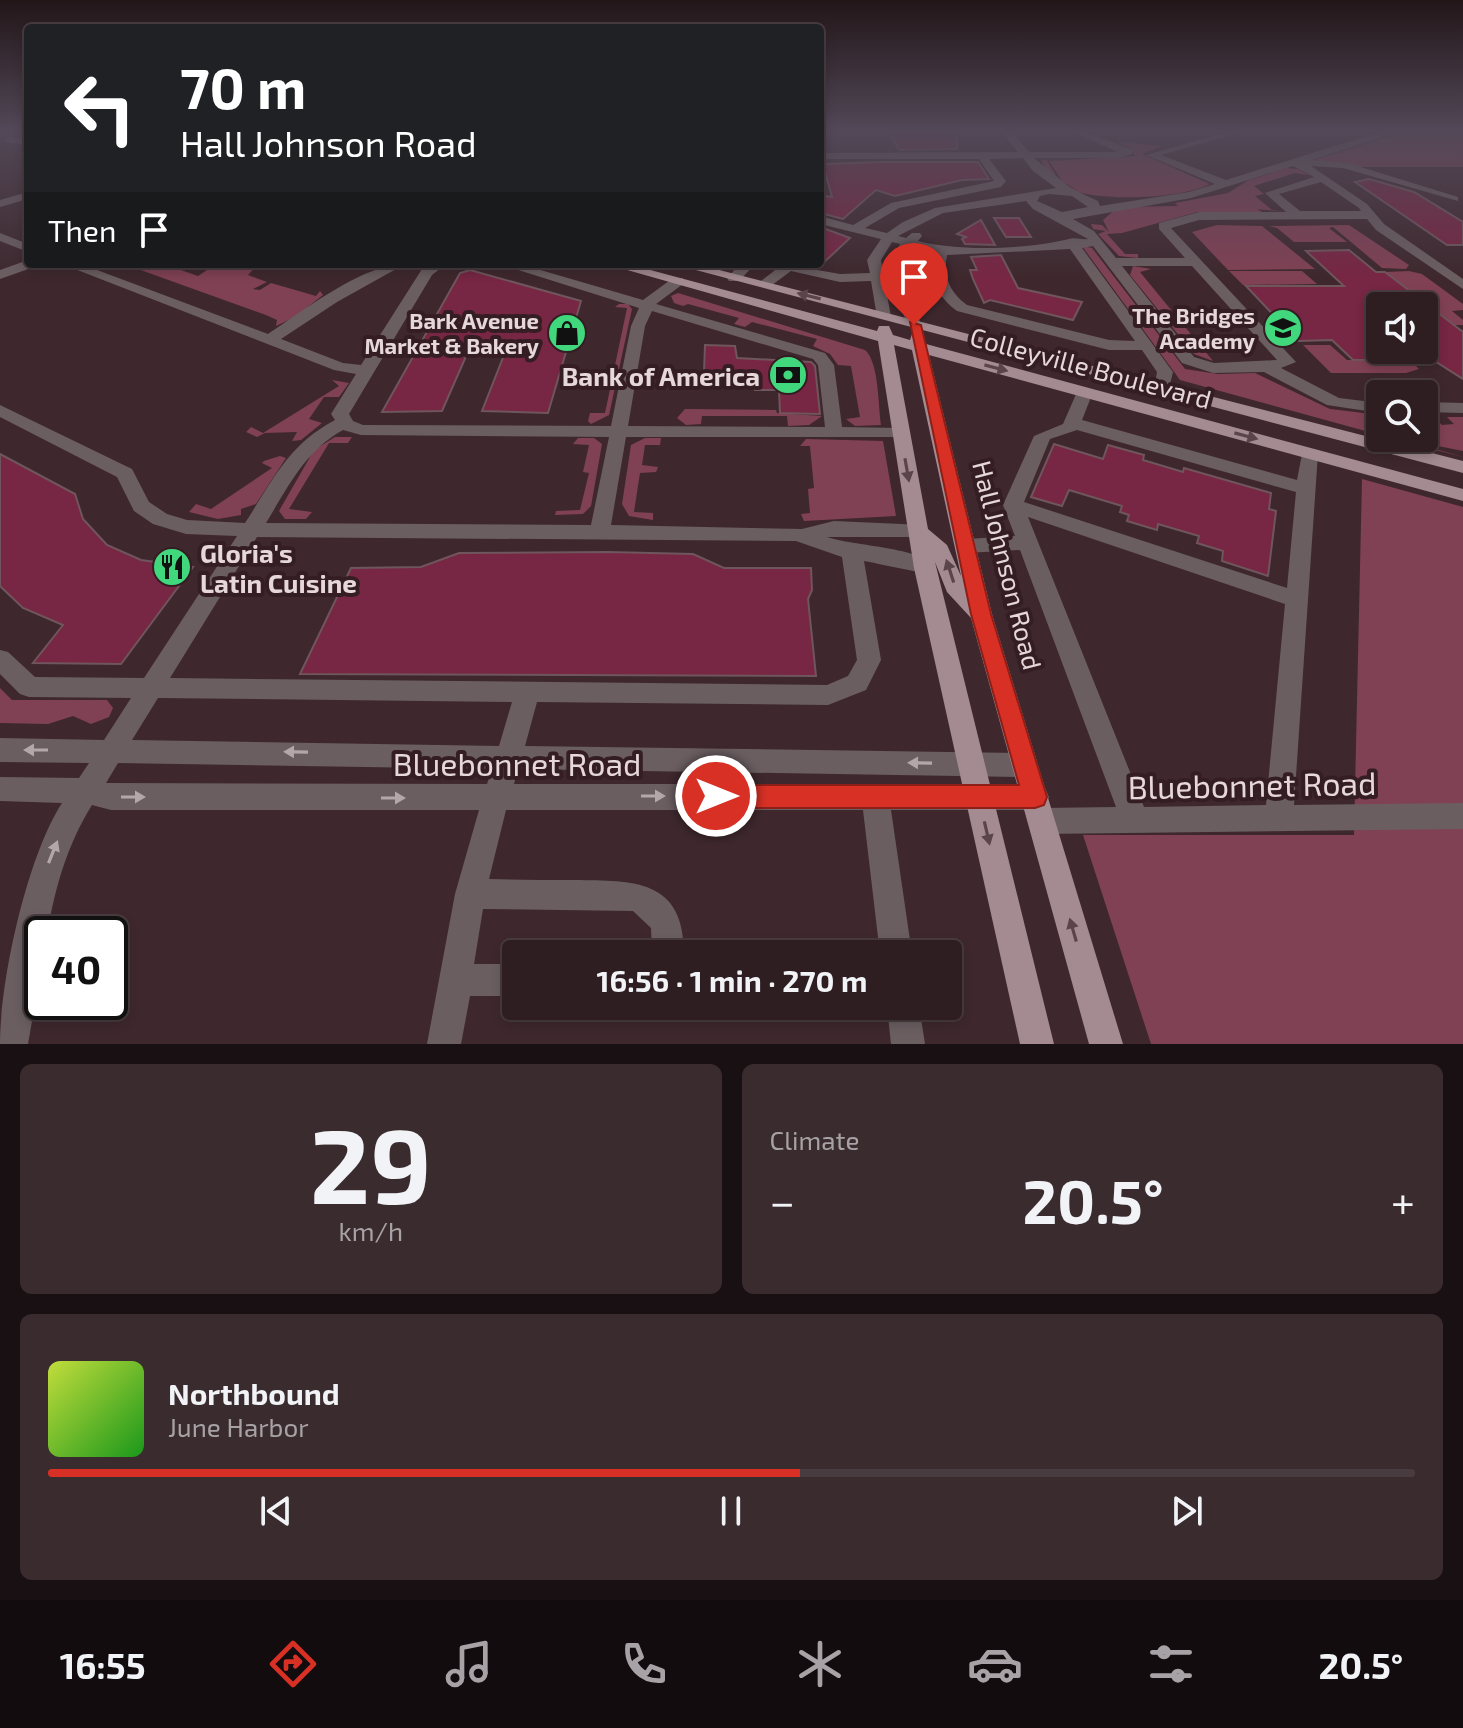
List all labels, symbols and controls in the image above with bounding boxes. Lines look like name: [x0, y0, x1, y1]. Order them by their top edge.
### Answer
text: 70 m: [180, 53, 306, 120]
icon: left: [48, 56, 152, 160]
text: Hall Johnson Road: [180, 121, 477, 164]
icon: arrive: [132, 208, 176, 252]
text: Then: [48, 212, 116, 248]
pin: [880, 243, 948, 325]
icon: arrive: [892, 255, 936, 299]
one-way arrow: [796, 290, 821, 302]
map controls: [1366, 292, 1438, 452]
button: sound: [1366, 292, 1438, 364]
place label: The Bridges Academy: [1132, 302, 1256, 354]
place label: Bark Avenue Market & Bakery: [364, 307, 540, 359]
school or university icon: The Bridges Academy: [1262, 307, 1304, 349]
shop icon: Bark Avenue Market & Bakery: [546, 312, 588, 354]
street label: Colleyville Boulevard: [967, 320, 1215, 414]
bank icon: Bank of America: [767, 354, 809, 396]
place label: Bank of America: [562, 360, 760, 391]
one-way arrow: [984, 362, 1008, 375]
button: search: [1366, 380, 1438, 452]
one-way arrow: [1235, 430, 1259, 443]
one-way arrow: [901, 457, 913, 482]
street label: Hall Johnson Road: [967, 457, 1049, 673]
place label: Gloria's Latin Cuisine: [200, 537, 357, 598]
restaurant icon: Gloria's Latin Cuisine: [151, 546, 193, 588]
one-way arrow: [943, 559, 956, 583]
one-way arrow: [23, 744, 48, 756]
street label: Bluebonnet Road: [393, 744, 641, 782]
one-way arrow: [283, 746, 308, 759]
position arrow: [674, 754, 758, 838]
one-way arrow: [907, 757, 932, 769]
street label: Bluebonnet Road: [1127, 763, 1377, 805]
one-way arrow: [641, 790, 666, 802]
one-way arrow: [121, 791, 146, 803]
one-way arrow: [381, 792, 406, 804]
one-way arrow: [981, 821, 993, 846]
one-way arrow: [47, 839, 60, 863]
speed limit sign: 40: [24, 916, 128, 1020]
one-way arrow: [1066, 917, 1079, 941]
text: 16:56 · 1 min · 270 m: [597, 962, 867, 998]
text: 29: [310, 1100, 432, 1225]
text: Climate: [770, 1124, 859, 1155]
text: 20.5°: [1022, 1164, 1164, 1236]
text: −: [770, 1174, 795, 1227]
text: +: [1391, 1174, 1415, 1227]
text: km/h: [338, 1215, 403, 1246]
text: Northbound: [168, 1375, 340, 1411]
text: June Harbor: [168, 1411, 309, 1442]
icon: previous: [254, 1489, 298, 1533]
icon: pause: [709, 1489, 753, 1533]
icon: next: [1165, 1489, 1209, 1533]
icon: directions: [265, 1636, 321, 1692]
icon: music: [441, 1636, 497, 1692]
icon: phone: [616, 1636, 672, 1692]
icon: climate: [792, 1636, 848, 1692]
icon: car: [967, 1636, 1023, 1692]
icon: filters: [1143, 1636, 1199, 1692]
text: 16:55: [60, 1643, 146, 1686]
text: 20.5°: [1319, 1643, 1403, 1686]

